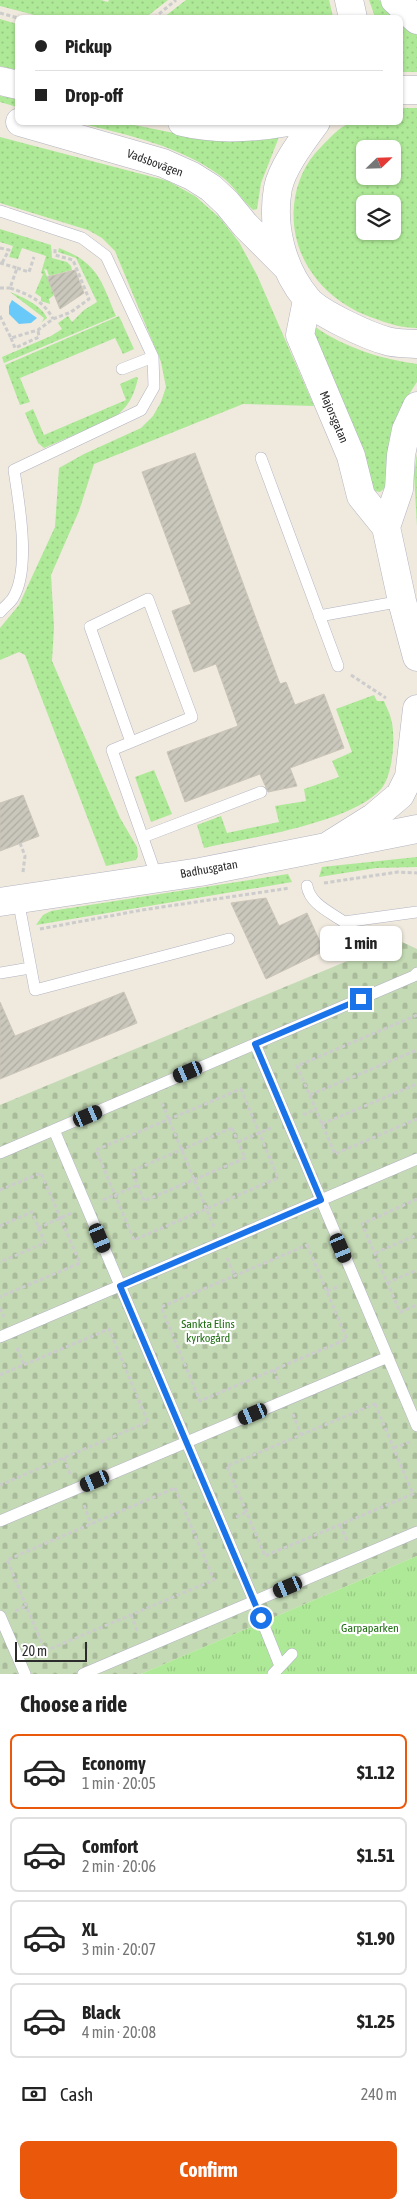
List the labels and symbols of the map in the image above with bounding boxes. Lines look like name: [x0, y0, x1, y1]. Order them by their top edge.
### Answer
north arrow: [356, 140, 401, 185]
street label: Vadsbovägen: [125, 146, 185, 180]
street label: Majorsgatan: [317, 389, 351, 445]
street label: Badhusgatan: [179, 857, 239, 881]
callout: 1 min: [320, 926, 402, 962]
route end: [350, 988, 372, 1010]
car: [171, 1059, 204, 1085]
car: [71, 1103, 104, 1129]
car: [87, 1221, 112, 1255]
car: [328, 1231, 353, 1265]
park label: Sankta Elins kyrkogård: [181, 1317, 235, 1345]
car: [236, 1401, 269, 1427]
car: [78, 1468, 111, 1494]
car: [271, 1574, 304, 1600]
route start: [250, 1607, 272, 1629]
park label: Garpaparken: [341, 1621, 399, 1635]
scale bar: [15, 1639, 88, 1662]

